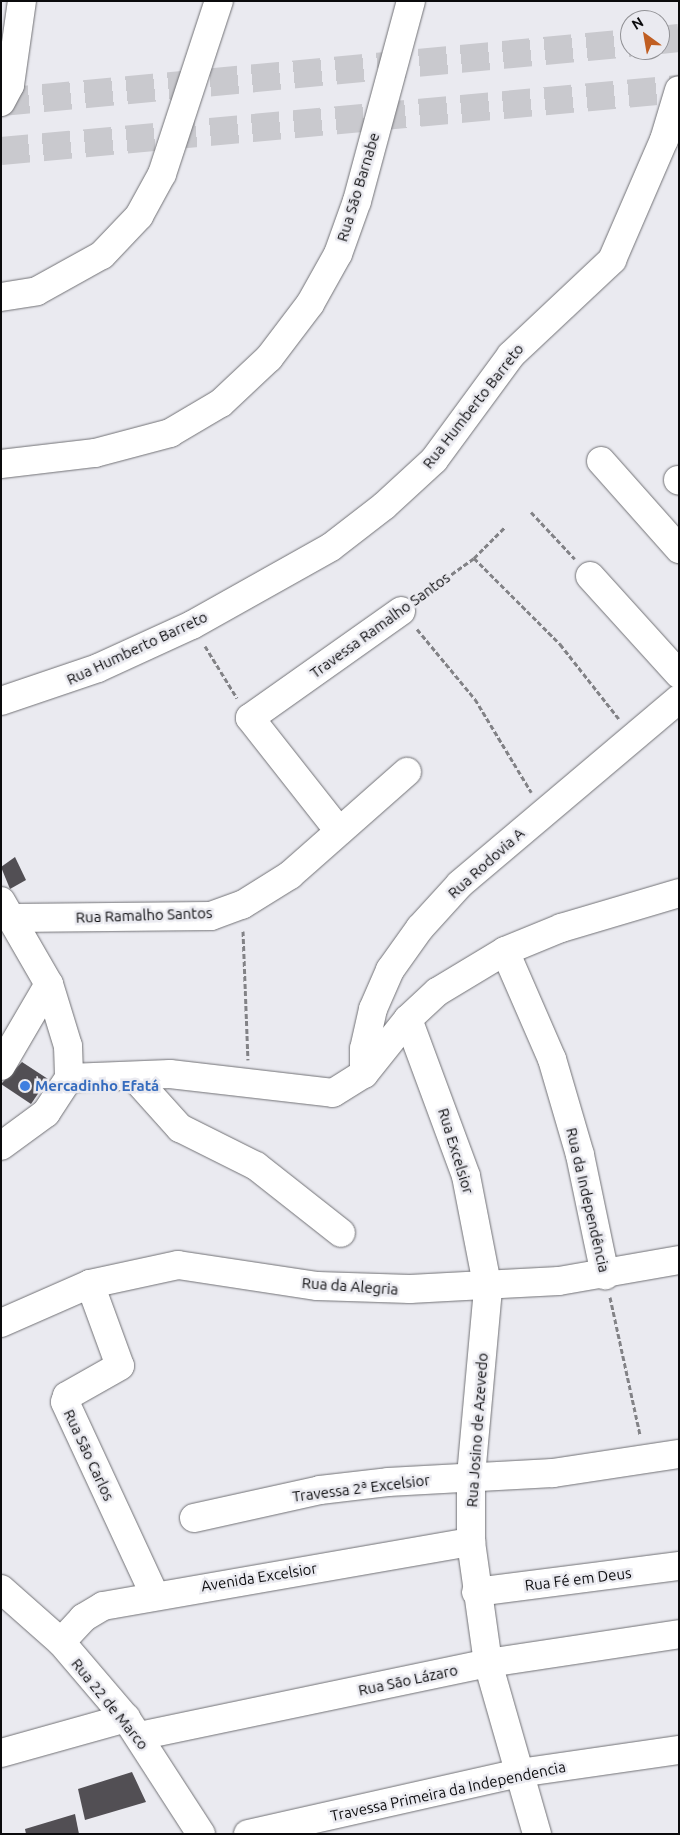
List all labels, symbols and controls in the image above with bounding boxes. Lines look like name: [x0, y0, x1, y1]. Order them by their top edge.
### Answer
north arrow: [620, 10, 670, 60]
text: N: [629, 14, 646, 33]
street label: Rua São Barnabe: [333, 130, 383, 244]
street label: Rua Humberto Barreto: [419, 340, 527, 472]
street label: Travessa Ramalho Santos: [307, 568, 453, 682]
street label: Rua Humberto Barreto: [64, 607, 210, 689]
street label: Rua Rodovia A: [444, 824, 528, 902]
street label: Rua Ramalho Santos: [75, 904, 213, 926]
place label: Mercadinho Efatá: [35, 1077, 159, 1095]
marker: Mercadinho Efatá: [19, 1080, 31, 1092]
street label: Rua Excelsior: [434, 1106, 478, 1196]
street label: Rua da Independência: [563, 1126, 613, 1274]
street label: Rua da Alegria: [301, 1274, 399, 1298]
street label: Rua Josino de Azevedo: [463, 1352, 491, 1508]
street label: Rua São Carlos: [60, 1406, 118, 1504]
street label: Travessa 2ª Excelsior: [291, 1471, 431, 1505]
street label: Avenida Excelsior: [200, 1559, 318, 1595]
street label: Rua Fé em Deus: [524, 1564, 632, 1594]
street label: Rua 22 de Marco: [68, 1655, 152, 1753]
street label: Rua São Lázaro: [357, 1661, 459, 1699]
street label: Travessa Primeira da Independencia: [329, 1757, 567, 1825]

